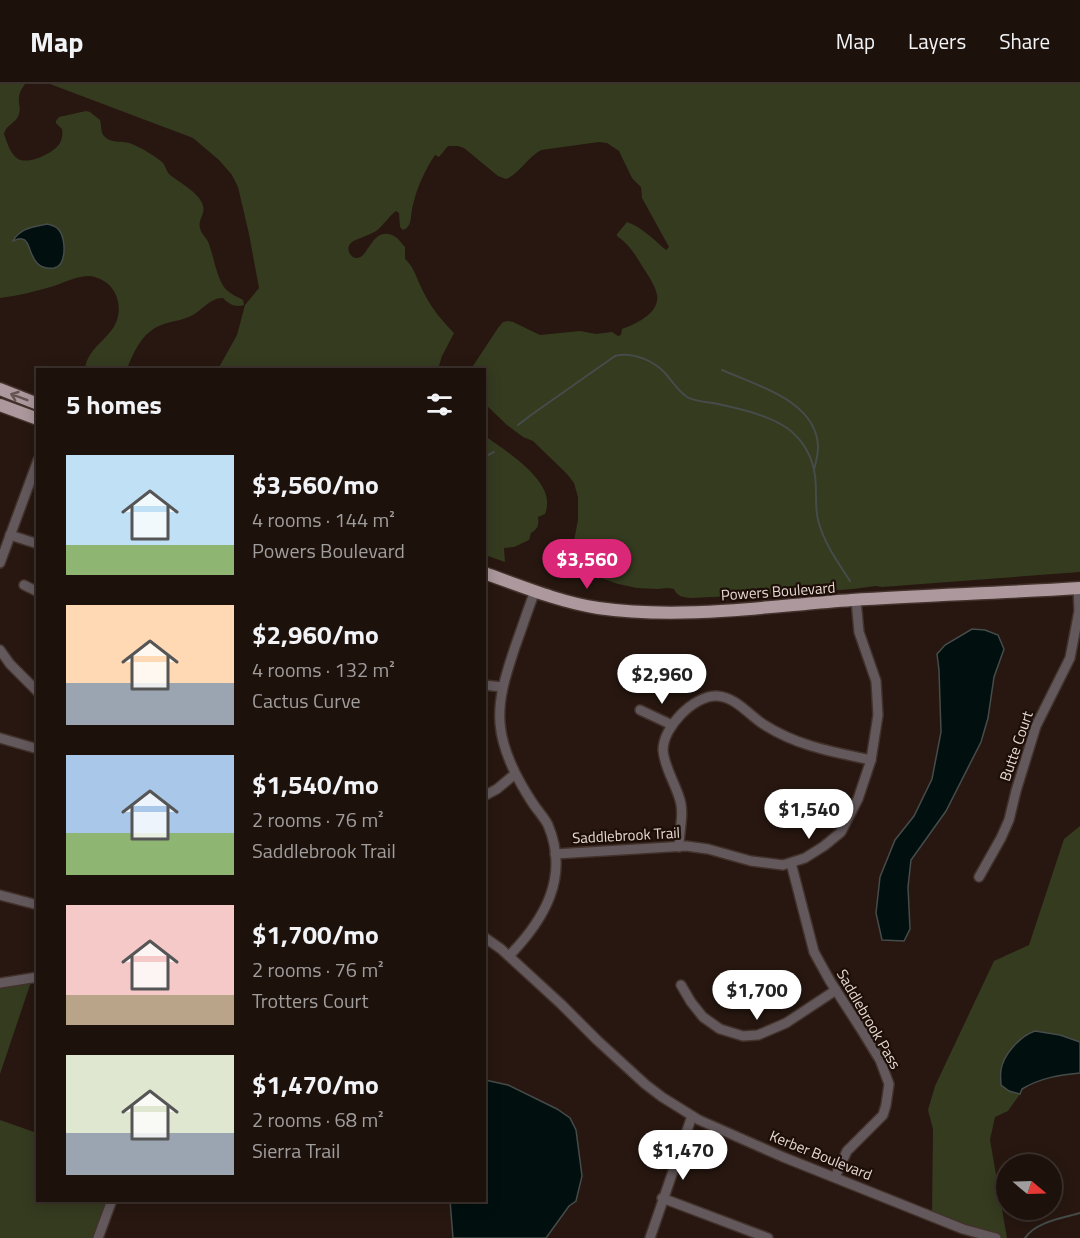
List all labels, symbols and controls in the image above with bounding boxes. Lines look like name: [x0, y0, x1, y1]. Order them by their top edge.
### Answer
text: Map: [30, 20, 84, 63]
text: Map: [836, 25, 875, 57]
text: Layers: [908, 25, 966, 57]
text: Share: [999, 25, 1050, 57]
text: 5 homes: [66, 385, 162, 424]
icon: filters: [423, 388, 456, 421]
one-way arrow: [10, 390, 29, 401]
text: $3,560/mo: [252, 465, 379, 504]
icon: home: [114, 479, 186, 551]
text: 4 rooms · 144 m²: [252, 504, 395, 535]
text: Powers Boulevard: [252, 535, 405, 566]
pin: $3,560: [538, 539, 636, 590]
text: $3,560: [556, 543, 618, 574]
street label: Powers Boulevard: [720, 576, 836, 606]
text: $2,960/mo: [252, 615, 379, 654]
icon: home: [114, 629, 186, 701]
text: 4 rooms · 132 m²: [252, 654, 395, 685]
pin: $2,960: [613, 654, 711, 705]
text: $2,960: [631, 658, 693, 689]
text: Cactus Curve: [252, 685, 361, 716]
street label: Butte Court: [993, 707, 1039, 784]
text: $1,540/mo: [252, 765, 379, 804]
icon: home: [114, 779, 186, 851]
pin: $1,540: [760, 789, 858, 840]
text: $1,540: [778, 793, 840, 824]
text: 2 rooms · 76 m²: [252, 804, 384, 835]
street label: Saddlebrook Trail: [572, 821, 680, 849]
text: Saddlebrook Trail: [252, 835, 396, 866]
text: $1,700/mo: [252, 915, 379, 954]
icon: home: [114, 929, 186, 1001]
text: 2 rooms · 76 m²: [252, 954, 384, 985]
street label: Saddlebrook Pass: [831, 965, 907, 1073]
pin: $1,700: [708, 970, 806, 1021]
text: $1,700: [726, 974, 788, 1005]
text: Trotters Court: [252, 985, 369, 1016]
text: $1,470/mo: [252, 1065, 379, 1104]
icon: home: [114, 1079, 186, 1151]
text: 2 rooms · 68 m²: [252, 1104, 384, 1135]
street label: Kerber Boulevard: [766, 1124, 876, 1186]
pin: $1,470: [634, 1130, 732, 1181]
text: $1,470: [652, 1134, 714, 1165]
text: Sierra Trail: [252, 1135, 340, 1166]
north arrow: [996, 1154, 1062, 1220]
map controls: [996, 1154, 1062, 1220]

